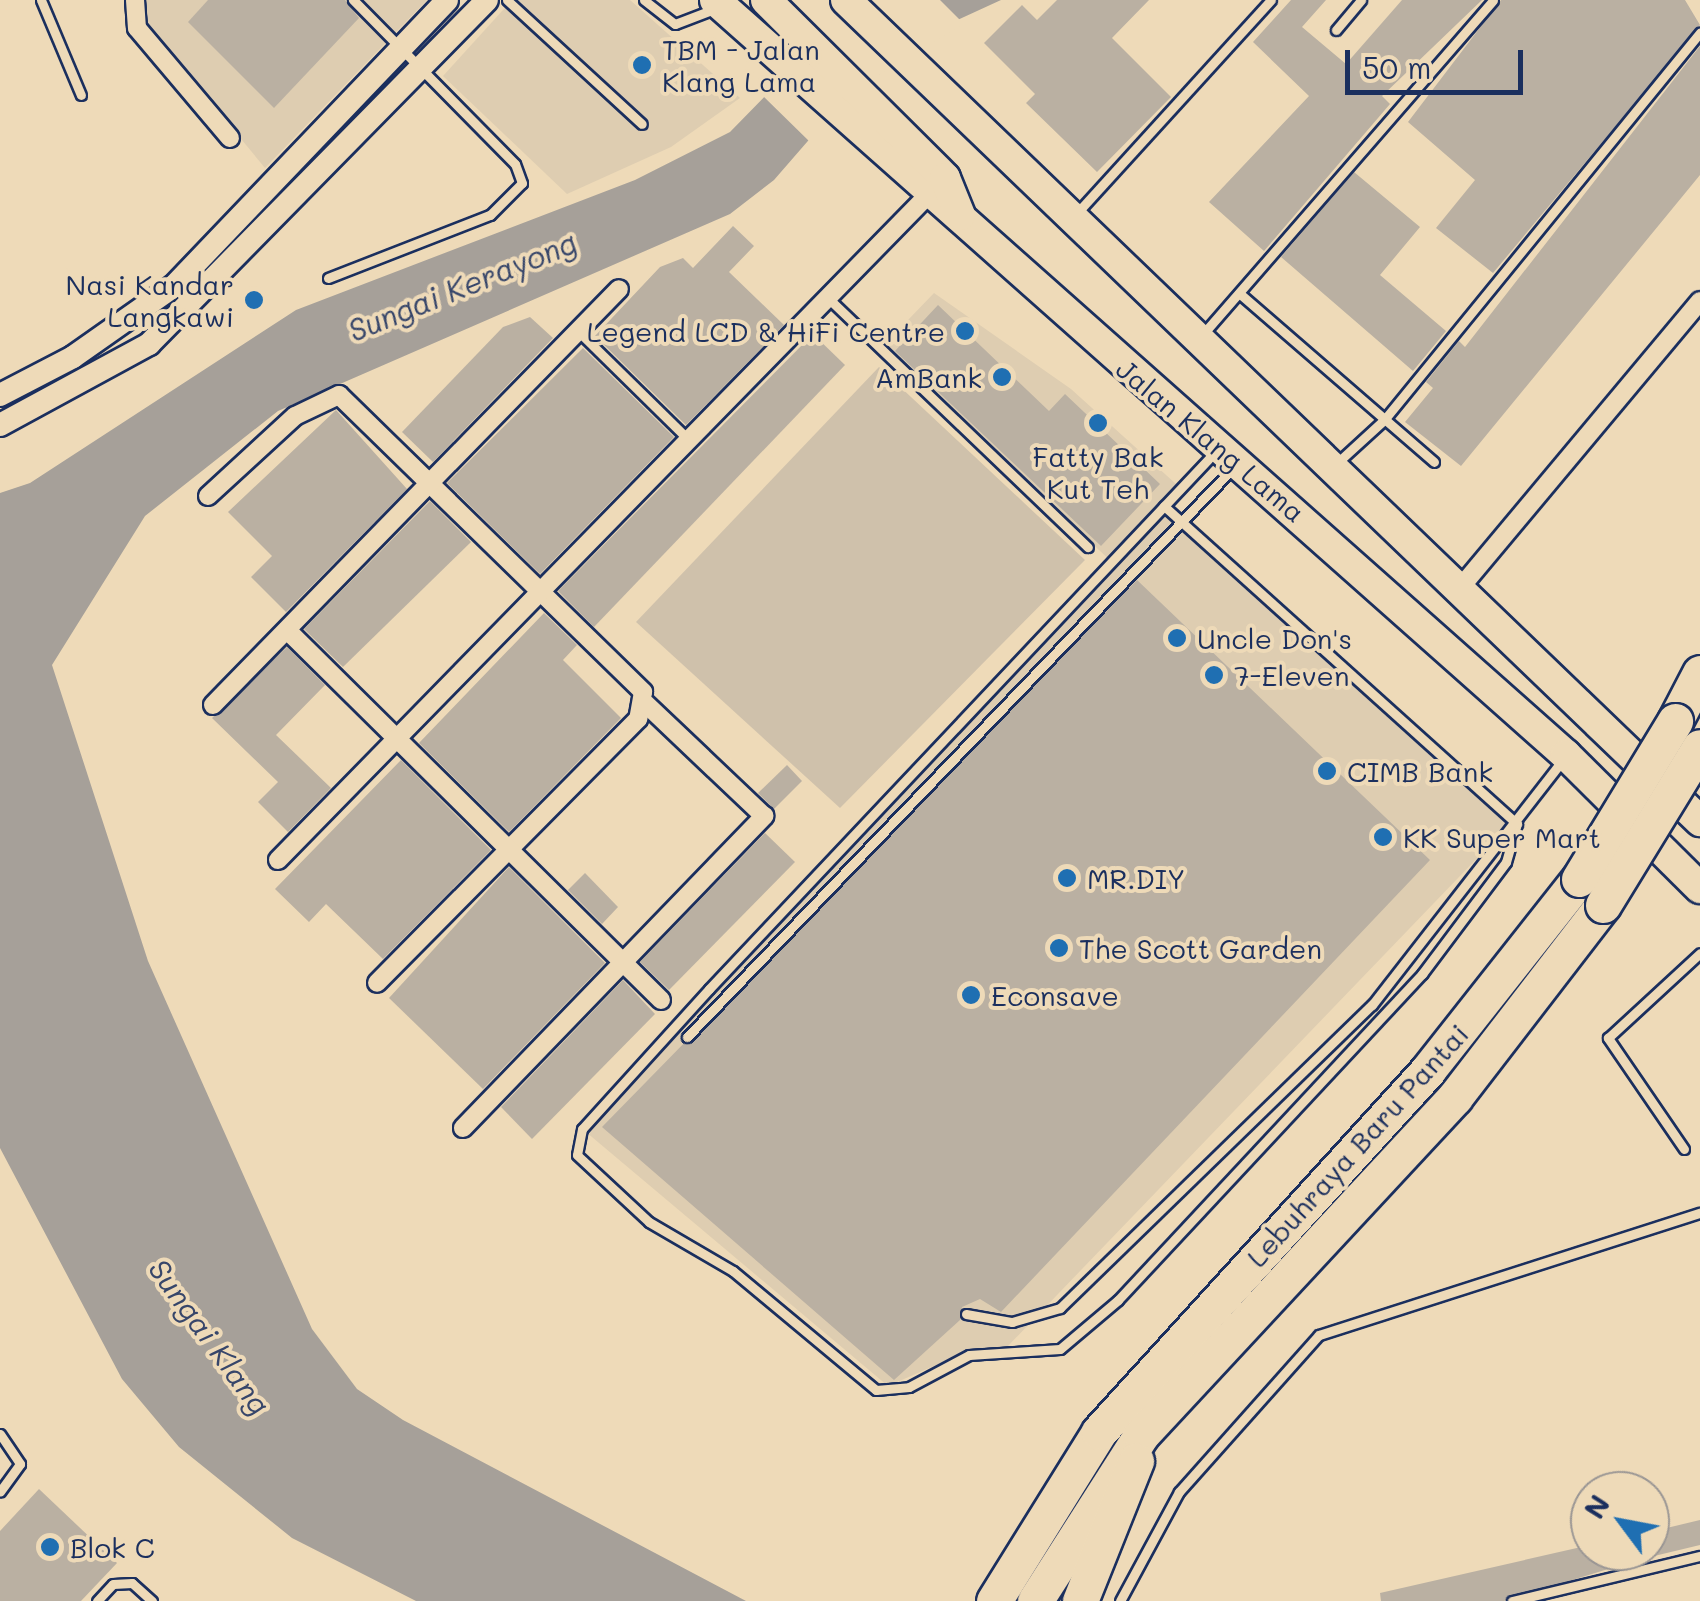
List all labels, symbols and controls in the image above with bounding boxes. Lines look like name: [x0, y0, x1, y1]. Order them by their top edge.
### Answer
scale bar: [1350, 30, 1528, 92]
place label: TBM - Jalan Klang Lama: [662, 32, 820, 98]
text: 50 m: [1362, 47, 1432, 87]
marker: TBM - Jalan Klang Lama: [631, 54, 653, 76]
water label: Sungai Kerayong: [343, 224, 581, 348]
place label: Nasi Kandar Langkawi: [66, 267, 234, 333]
marker: Nasi Kandar Langkawi: [243, 289, 265, 311]
place label: Legend LCD & HiFi Centre: [587, 314, 945, 348]
marker: Legend LCD & HiFi Centre: [954, 320, 976, 342]
street label: Jalan Klang Lama: [1110, 351, 1312, 529]
place label: AmBank: [875, 360, 982, 394]
marker: AmBank: [991, 366, 1013, 388]
marker: Fatty Bak Kut Teh: [1087, 412, 1109, 434]
place label: Fatty Bak Kut Teh: [1032, 439, 1164, 505]
place label: Uncle Don's: [1197, 621, 1352, 655]
marker: Uncle Don's: [1166, 627, 1188, 649]
place label: 7-Eleven: [1234, 658, 1349, 692]
marker: 7-Eleven: [1203, 664, 1225, 686]
place label: CIMB Bank: [1347, 754, 1493, 788]
marker: CIMB Bank: [1316, 760, 1338, 782]
place label: KK Super Mart: [1403, 820, 1601, 854]
marker: KK Super Mart: [1372, 826, 1394, 848]
place label: MR.DIY: [1087, 861, 1185, 895]
marker: MR.DIY: [1056, 867, 1078, 889]
place label: The Scott Garden: [1079, 931, 1322, 965]
marker: The Scott Garden: [1048, 937, 1070, 959]
place label: Econsave: [991, 978, 1119, 1012]
marker: Econsave: [960, 984, 982, 1006]
street label: Lebuhraya Baru Pantai: [1239, 1017, 1475, 1273]
water label: Sungai Klang: [142, 1251, 278, 1421]
north arrow: [1570, 1471, 1670, 1571]
text: N: [1575, 1488, 1617, 1525]
place label: Blok C: [70, 1530, 155, 1564]
marker: Blok C: [39, 1536, 61, 1558]

